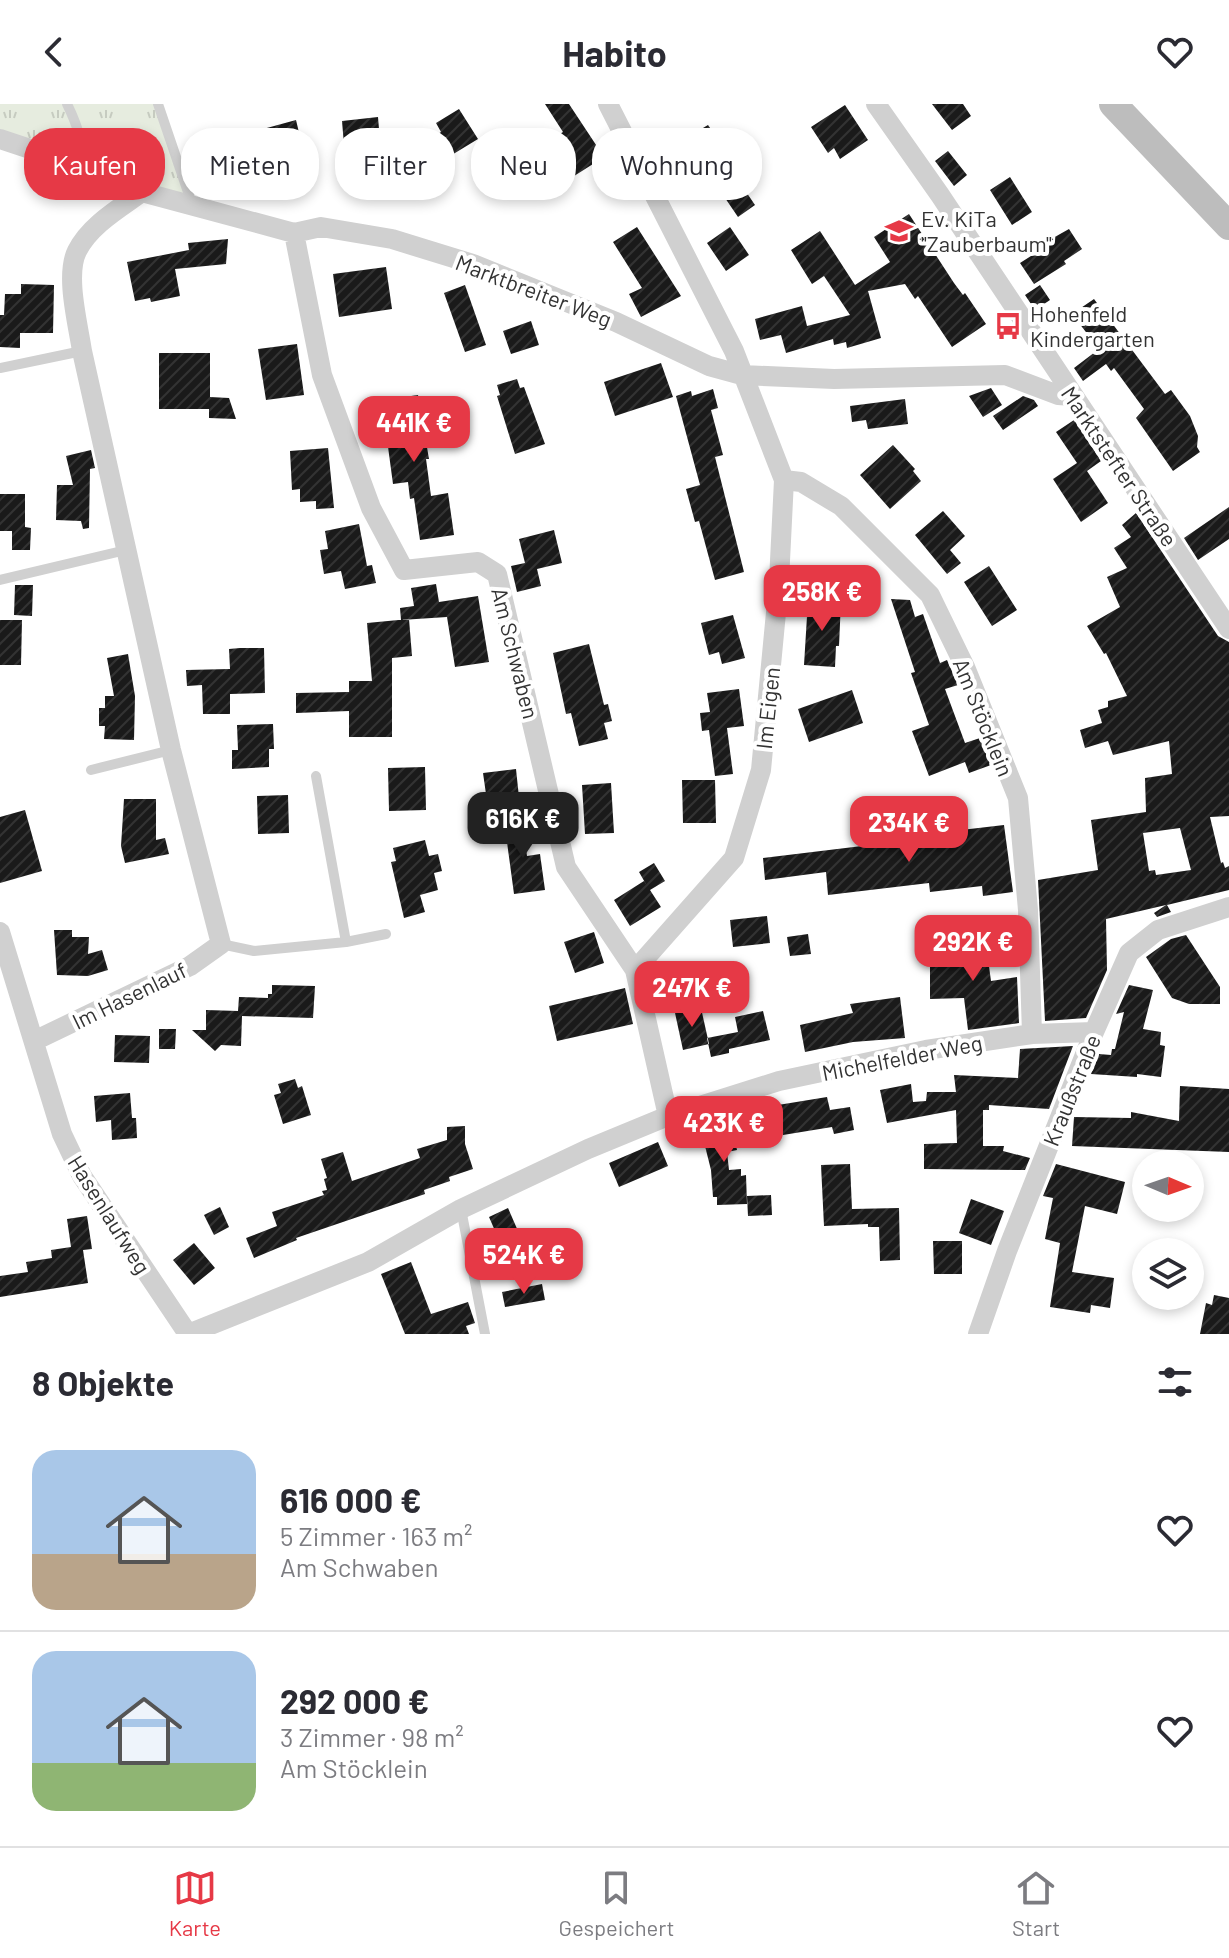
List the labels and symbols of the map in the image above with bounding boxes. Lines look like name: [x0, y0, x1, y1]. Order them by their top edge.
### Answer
place label: Ev. KiTa "Zauberbaum": [921, 205, 1052, 256]
school or university icon: Ev. KiTa "Zauberbaum": [884, 216, 914, 246]
street label: Marktbreiter Weg: [452, 248, 616, 332]
place label: Hohenfeld Kindergarten: [1030, 300, 1155, 351]
bus stop icon: Hohenfeld Kindergarten: [993, 311, 1023, 341]
street label: Marktstefter Straße: [1057, 381, 1183, 551]
pin: 441K €: [349, 396, 479, 464]
pin: 258K €: [757, 565, 887, 633]
street label: Am Schwaben: [487, 585, 545, 721]
street label: Am Stöcklein: [949, 654, 1019, 780]
street label: Im Eigen: [750, 666, 784, 750]
pin: 616K €: [458, 792, 588, 860]
pin: 234K €: [844, 796, 974, 864]
pin: 292K €: [908, 915, 1038, 983]
street label: Im Hasenlauf: [68, 956, 190, 1034]
pin: 247K €: [627, 961, 757, 1029]
street label: Michelfelder Weg: [820, 1029, 984, 1085]
street label: Kraußstraße: [1037, 1030, 1105, 1150]
pin: 423K €: [659, 1096, 789, 1164]
street label: Hasenlaufweg: [63, 1150, 157, 1278]
north arrow: [1132, 1150, 1204, 1222]
pin: 524K €: [459, 1228, 589, 1296]

